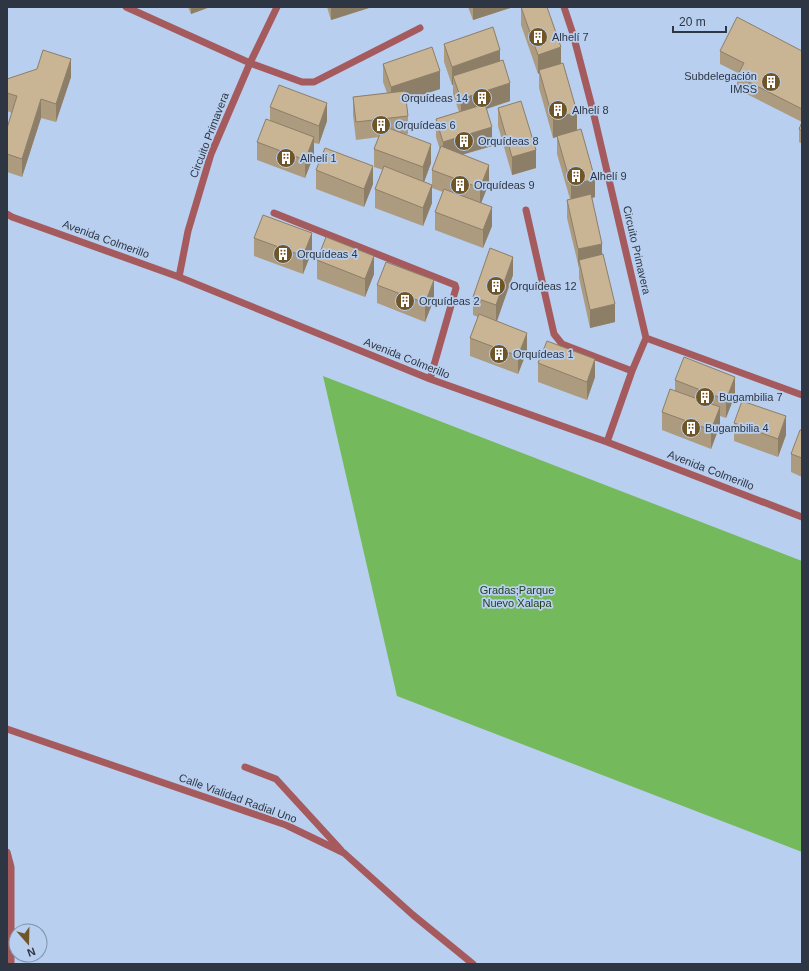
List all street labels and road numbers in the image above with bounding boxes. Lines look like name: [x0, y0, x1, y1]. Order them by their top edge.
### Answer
street label: Circuito Primavera: [187, 90, 231, 179]
street label: Circuito Primavera: [621, 205, 653, 296]
street label: Avenida Colmerillo: [61, 218, 151, 260]
street label: Avenida Colmerillo: [362, 335, 452, 381]
street label: Avenida Colmerillo: [666, 448, 756, 492]
street label: Calle Vialidad Radial Uno: [177, 771, 299, 825]

